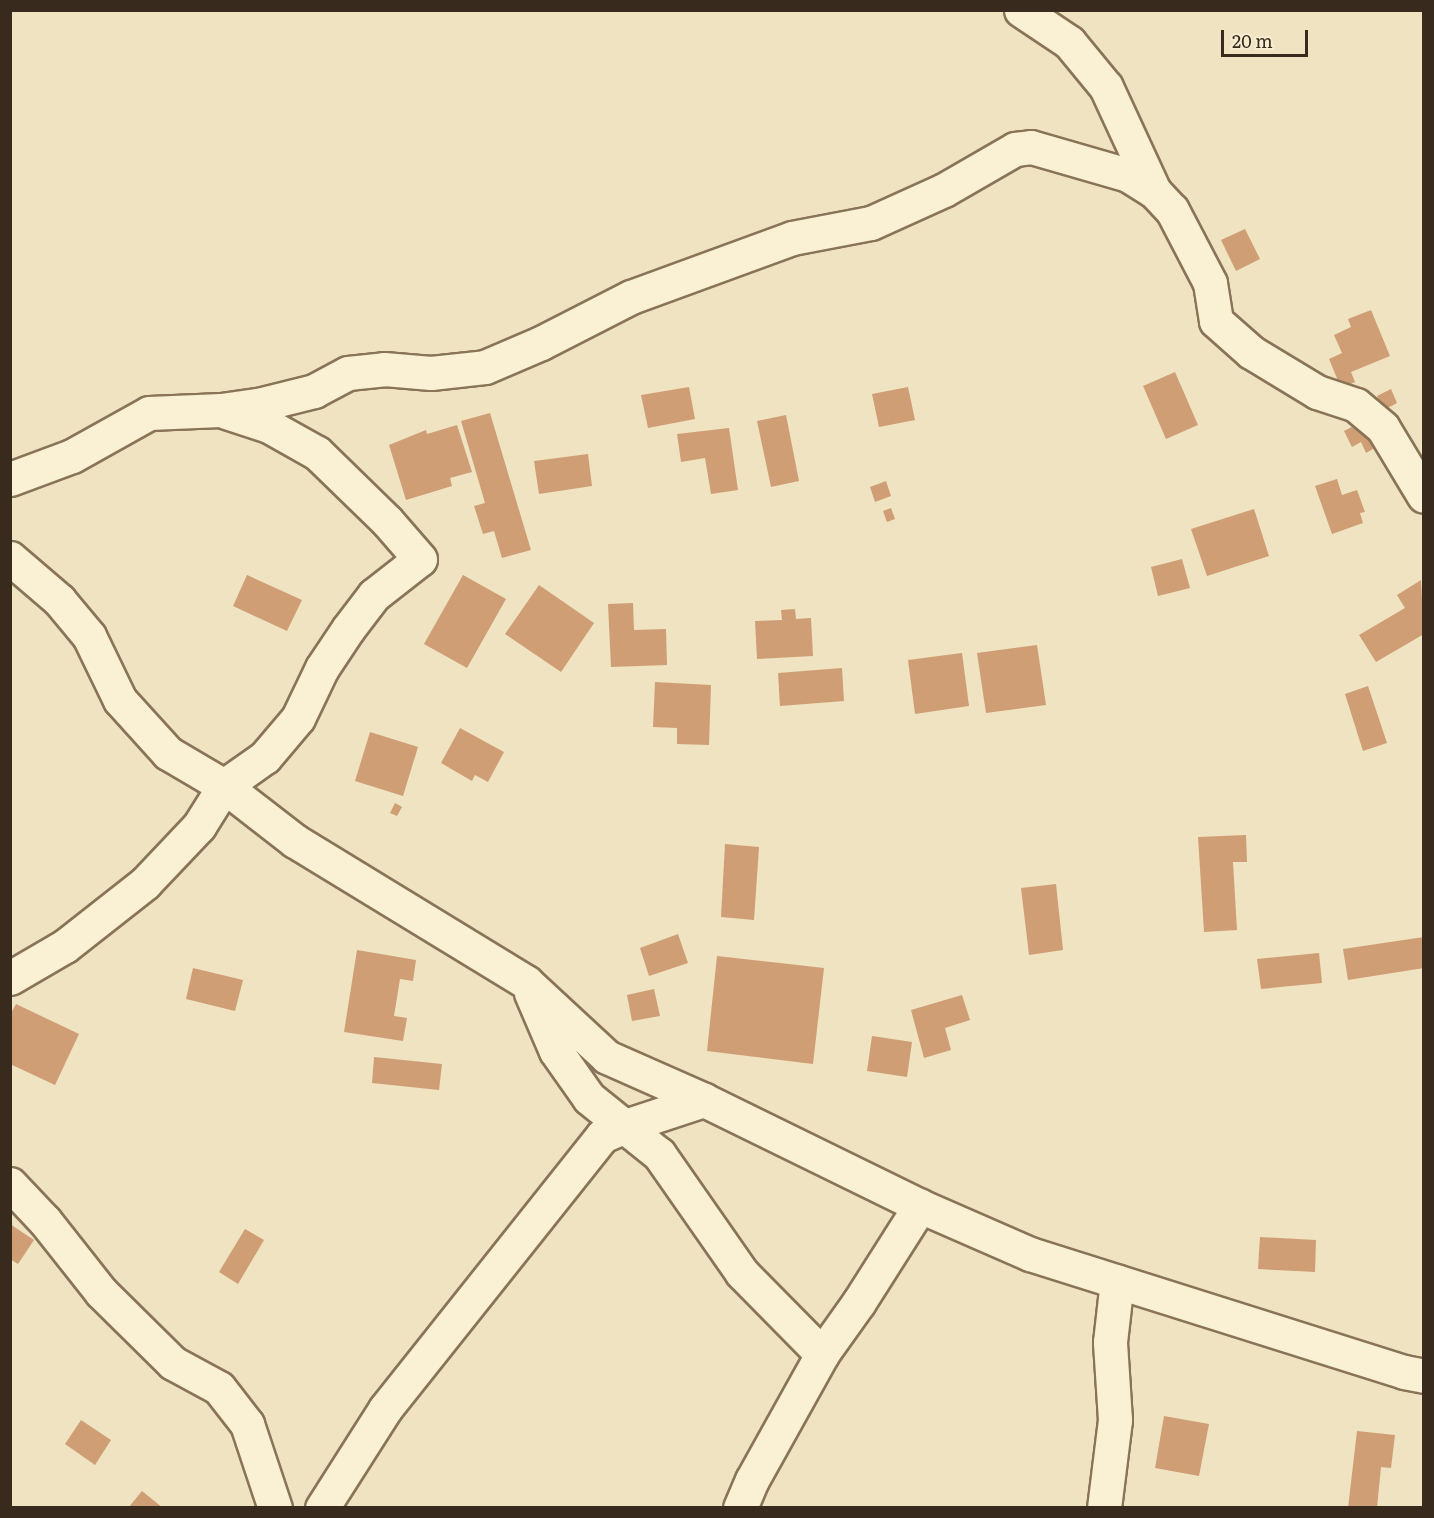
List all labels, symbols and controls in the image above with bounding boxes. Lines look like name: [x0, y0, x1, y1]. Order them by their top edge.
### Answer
scale bar: [1224, 18, 1311, 56]
text: 20 m: [1232, 27, 1273, 54]

